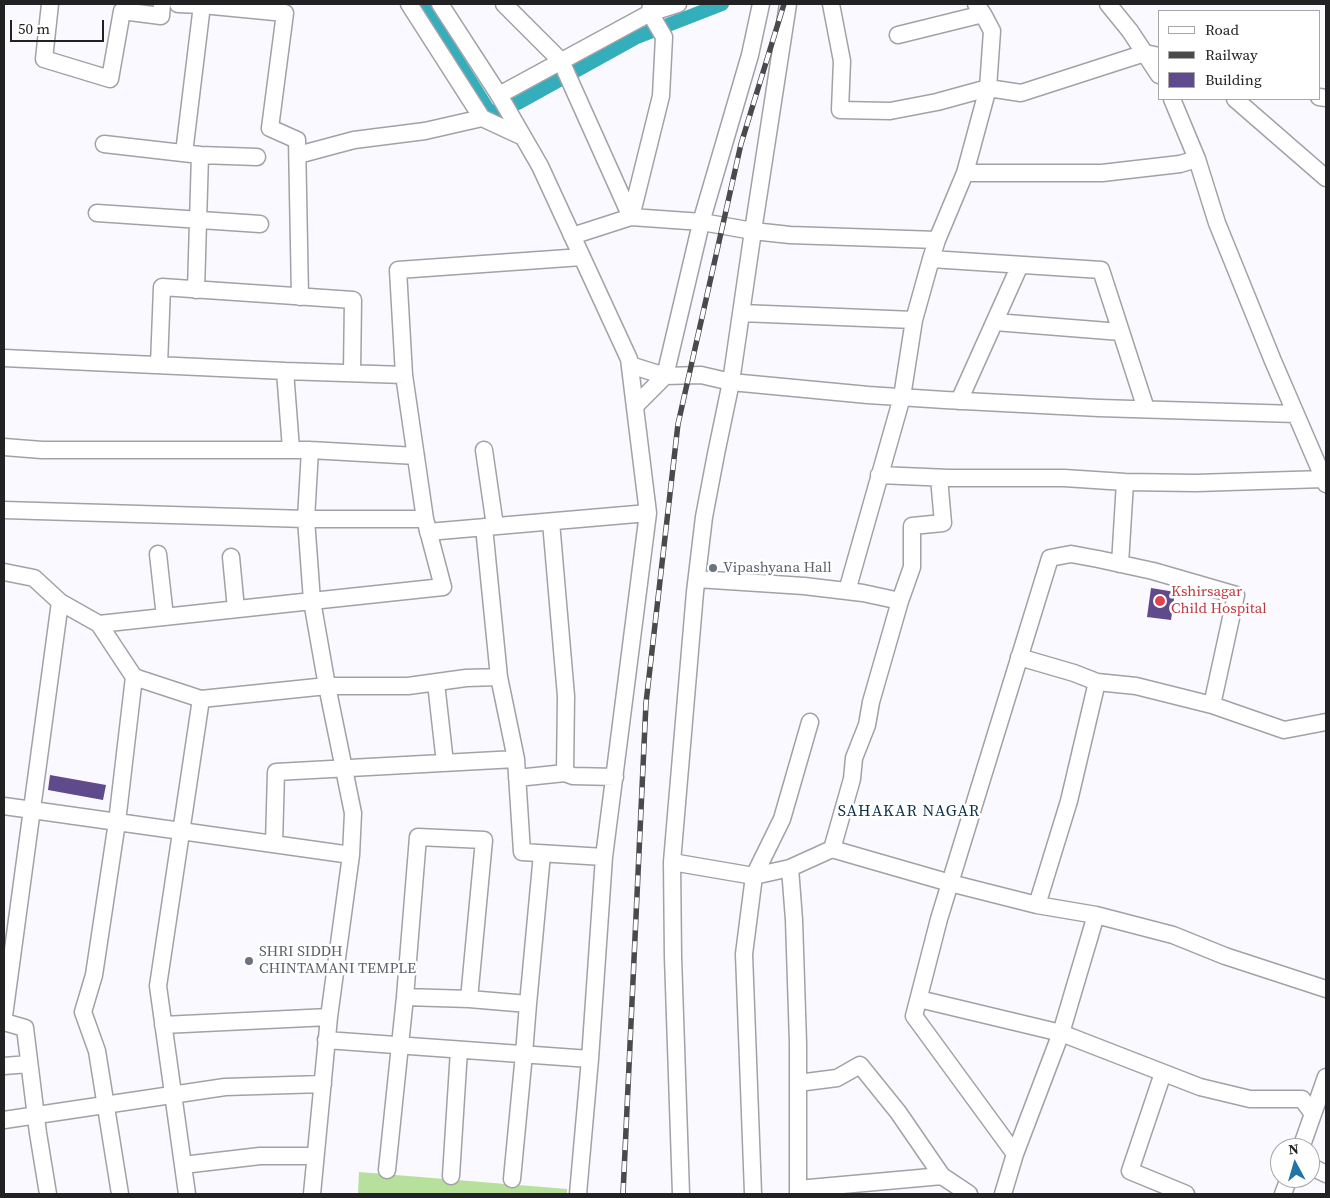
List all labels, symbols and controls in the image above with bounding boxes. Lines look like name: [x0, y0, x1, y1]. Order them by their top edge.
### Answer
scale bar: [12, 10, 106, 42]
legend: [1158, 10, 1320, 100]
text: 50 m: [18, 18, 50, 39]
text: Road: [1205, 19, 1239, 40]
text: Railway: [1205, 44, 1258, 65]
text: Building: [1205, 69, 1262, 90]
place label: Vipashyana Hall: [723, 559, 832, 577]
marker: Vipashyana Hall: [707, 562, 719, 574]
place label: Kshirsagar Child Hospital: [1171, 583, 1267, 618]
marker: Kshirsagar Child Hospital: [1153, 594, 1167, 608]
district label: SAHAKAR NAGAR: [836, 802, 982, 822]
place label: SHRI SIDDH CHINTAMANI TEMPLE: [259, 943, 416, 978]
marker: SHRI SIDDH CHINTAMANI TEMPLE: [243, 955, 255, 967]
north arrow: [1270, 1138, 1320, 1188]
text: N: [1287, 1139, 1300, 1160]

